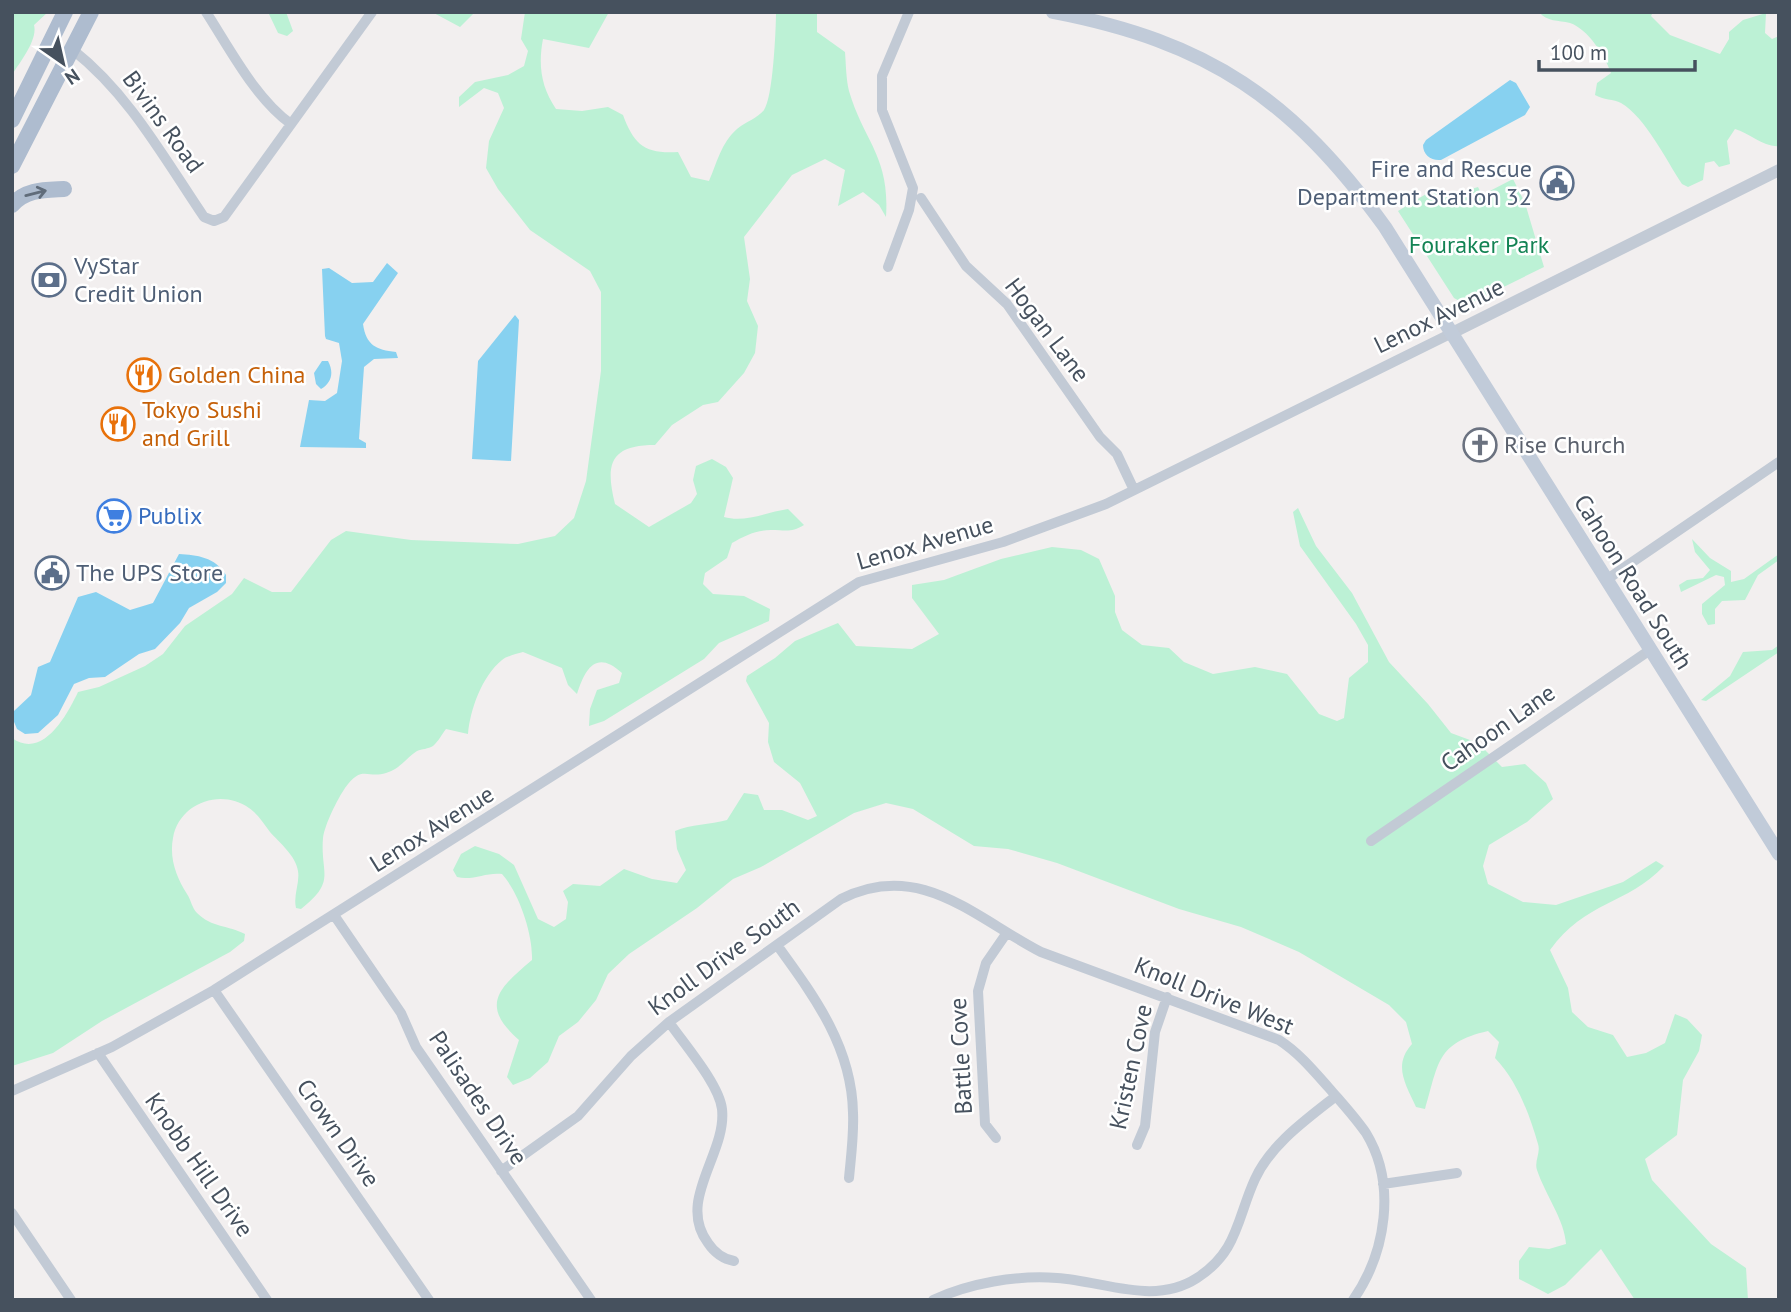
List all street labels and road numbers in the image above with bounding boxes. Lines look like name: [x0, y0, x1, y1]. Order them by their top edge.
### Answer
street label: Bivins Road: [116, 64, 211, 179]
street label: Hogan Lane: [998, 271, 1097, 388]
street label: Lenox Avenue: [1369, 271, 1509, 360]
street label: Cahoon Road South: [1567, 488, 1700, 675]
street label: Lenox Avenue: [853, 508, 997, 577]
street label: Cahoon Lane: [1434, 677, 1561, 778]
street label: Lenox Avenue: [364, 778, 500, 879]
street label: Knoll Drive South: [642, 891, 806, 1022]
street label: Knoll Drive West: [1130, 949, 1299, 1042]
street label: Battle Cove: [942, 997, 979, 1115]
street label: Kristen Cove: [1102, 1001, 1159, 1132]
street label: Palisades Drive: [422, 1025, 535, 1171]
street label: Crown Drive: [290, 1073, 387, 1193]
street label: Knobb Hill Drive: [138, 1087, 261, 1243]

